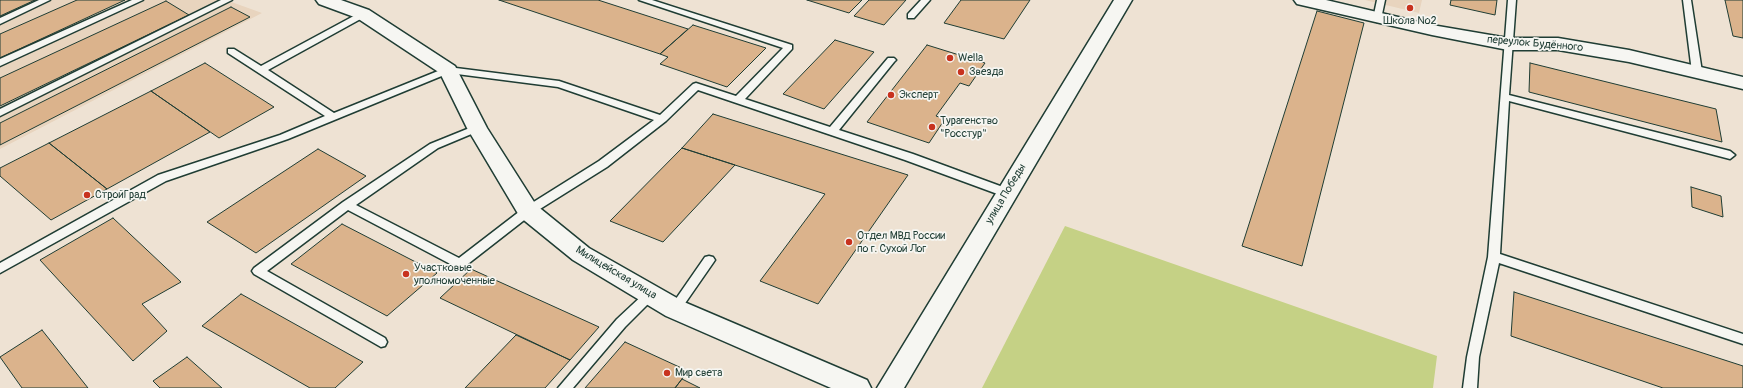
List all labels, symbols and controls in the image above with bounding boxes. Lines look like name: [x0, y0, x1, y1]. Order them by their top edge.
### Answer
marker: Школа №2: [1405, 3, 1415, 13]
place label: Школа №2: [1383, 14, 1437, 28]
street label: переулок Будённого: [1486, 33, 1584, 55]
place label: Wella: [958, 51, 983, 65]
marker: Wella: [945, 53, 955, 63]
place label: Звезда: [969, 65, 1003, 79]
marker: Звезда: [956, 67, 966, 77]
place label: Эксперт: [899, 88, 939, 102]
marker: Эксперт: [886, 90, 896, 100]
place label: Турагенство "Росстур": [940, 114, 998, 140]
marker: Турагенство "Росстур": [927, 122, 937, 132]
street label: улица Победы: [983, 162, 1029, 226]
place label: СтройГрад: [95, 188, 146, 202]
marker: СтройГрад: [82, 190, 92, 200]
place label: Отдел МВД России по г. Сухой Лог: [857, 229, 945, 255]
marker: Отдел МВД России по г. Сухой Лог: [844, 237, 854, 247]
street label: Милицейская улица: [573, 244, 659, 302]
place label: Участковые уполномоченные: [414, 261, 495, 287]
marker: Участковые уполномоченные: [401, 269, 411, 279]
place label: Мир света: [675, 366, 722, 380]
marker: Мир света: [662, 368, 672, 378]

